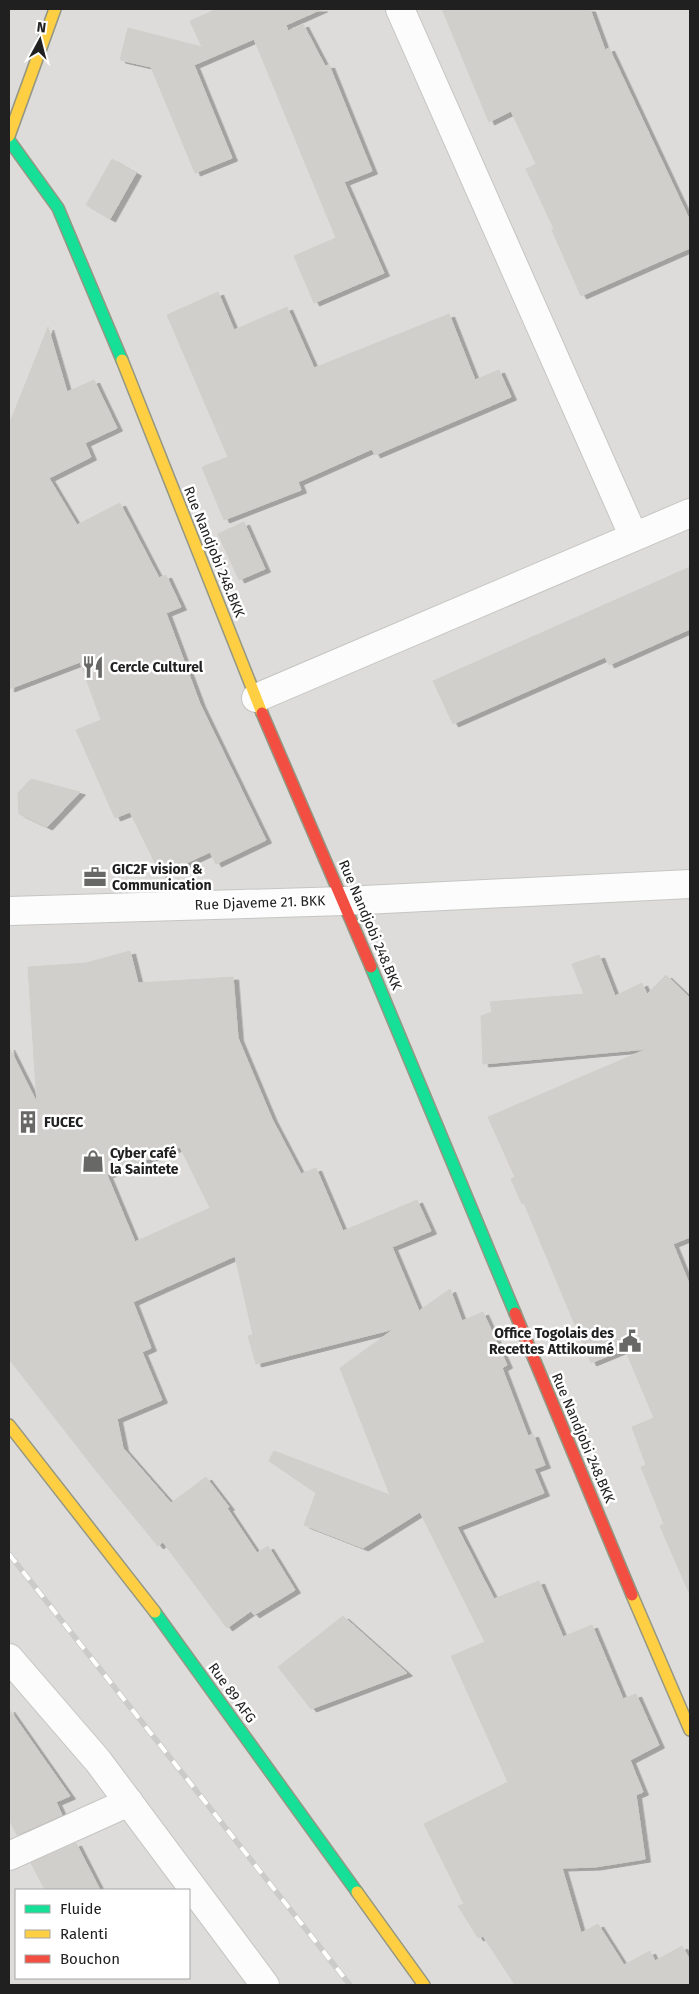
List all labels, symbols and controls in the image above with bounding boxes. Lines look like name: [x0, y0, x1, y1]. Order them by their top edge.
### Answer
north arrow: [15, 15, 65, 65]
text: N: [36, 19, 47, 37]
street label: Rue Nandjobi 248.BKK: [180, 484, 248, 621]
restaurant icon: Cercle Culturel: [80, 654, 106, 680]
place label: Cercle Culturel: [110, 659, 204, 676]
street label: Rue Nandjobi 248.BKK: [335, 857, 405, 993]
place label: GIC2F vision & Communication: [112, 861, 211, 894]
office icon: GIC2F vision & Communication: [82, 864, 108, 890]
street label: Rue Djaveme 21. BKK: [194, 892, 326, 914]
building icon: FUCEC: [15, 1109, 41, 1135]
place label: FUCEC: [44, 1114, 83, 1131]
place label: Cyber café la Saintete: [110, 1145, 179, 1178]
shop icon: Cyber café la Saintete: [80, 1148, 106, 1174]
place label: Office Togolais des Recettes Attikoumé: [489, 1325, 614, 1358]
public building icon: Office Togolais des Recettes Attikoumé: [617, 1328, 643, 1354]
street label: Rue Nandjobi 248.BKK: [548, 1370, 618, 1506]
street label: Rue 89 AFG: [205, 1660, 259, 1726]
legend: [15, 1889, 190, 1979]
text: Fluide: [60, 1900, 102, 1918]
text: Ralenti: [60, 1925, 108, 1943]
text: Bouchon: [60, 1950, 120, 1968]

